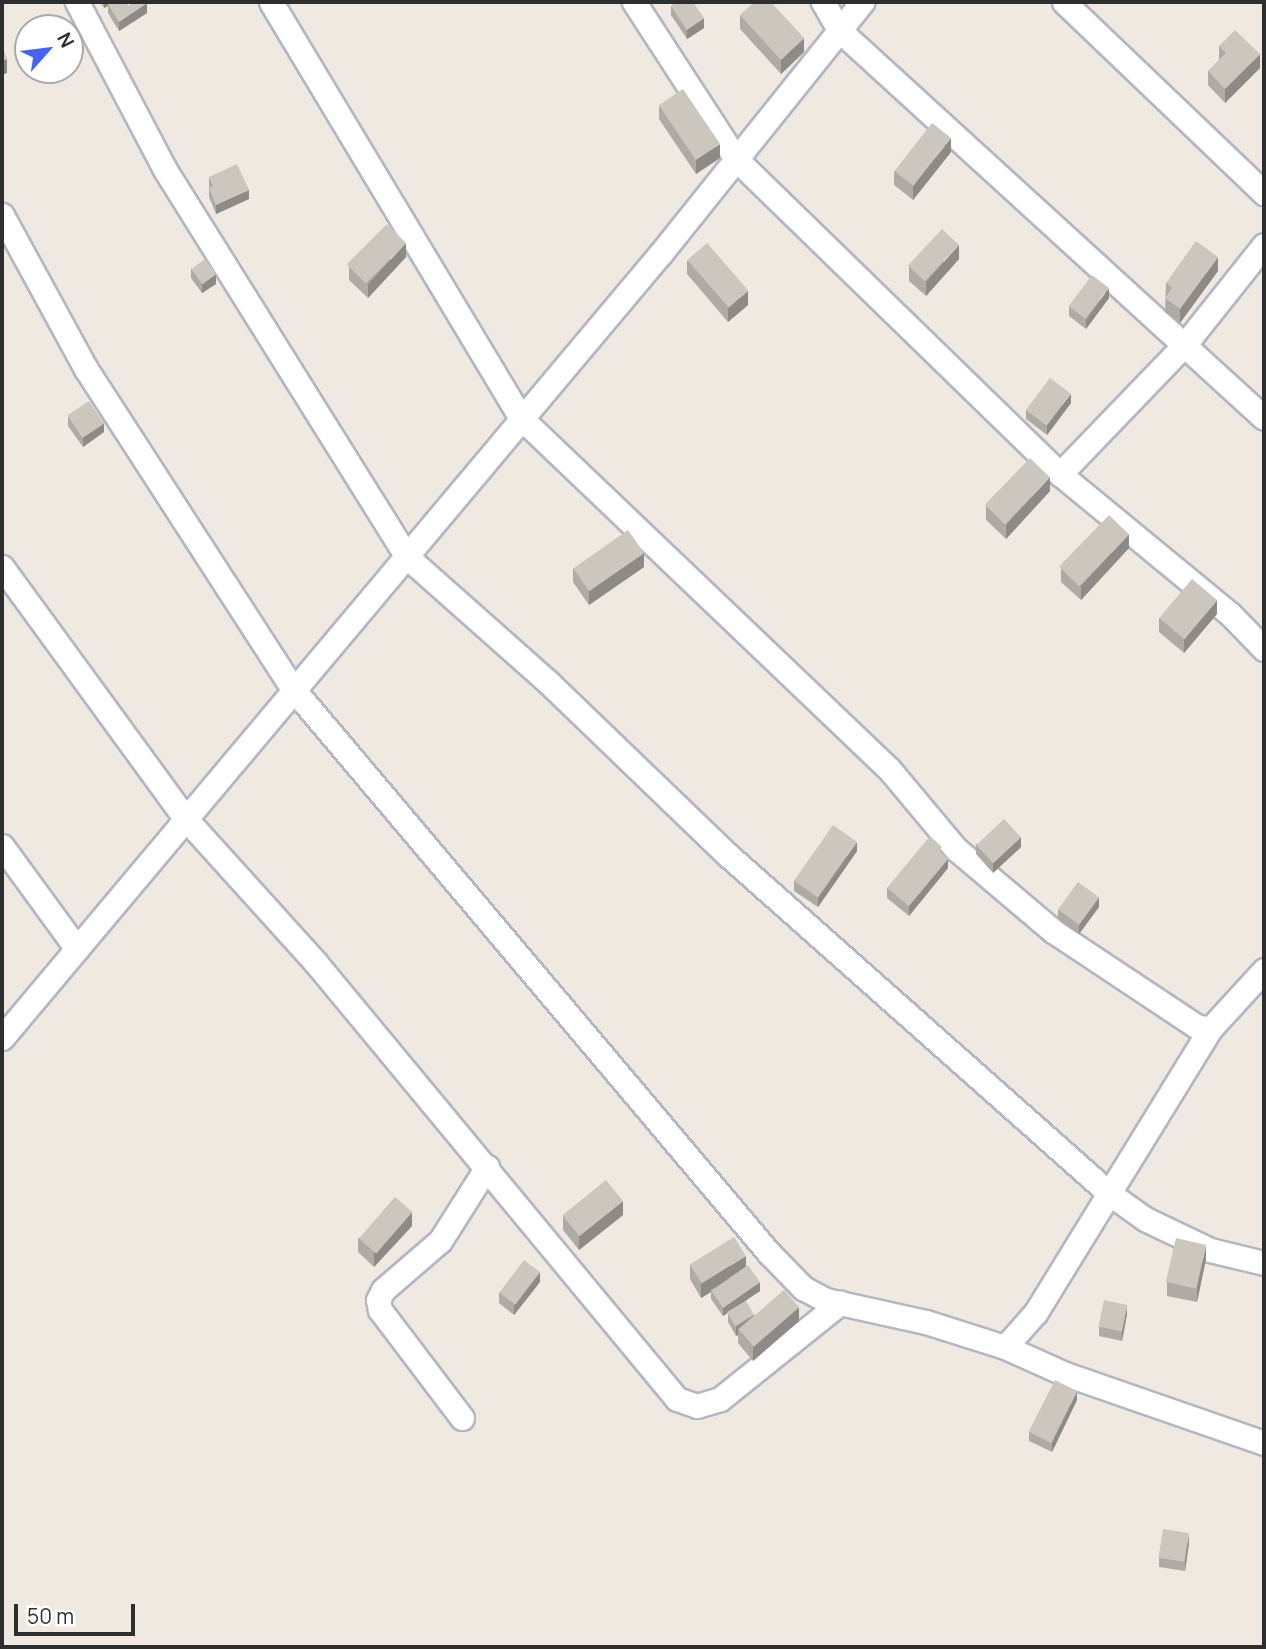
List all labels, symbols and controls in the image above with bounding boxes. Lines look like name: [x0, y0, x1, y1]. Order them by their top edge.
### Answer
north arrow: [14, 14, 84, 84]
text: N: [51, 28, 80, 52]
scale bar: [18, 1590, 138, 1634]
text: 50 m: [27, 1602, 74, 1630]

